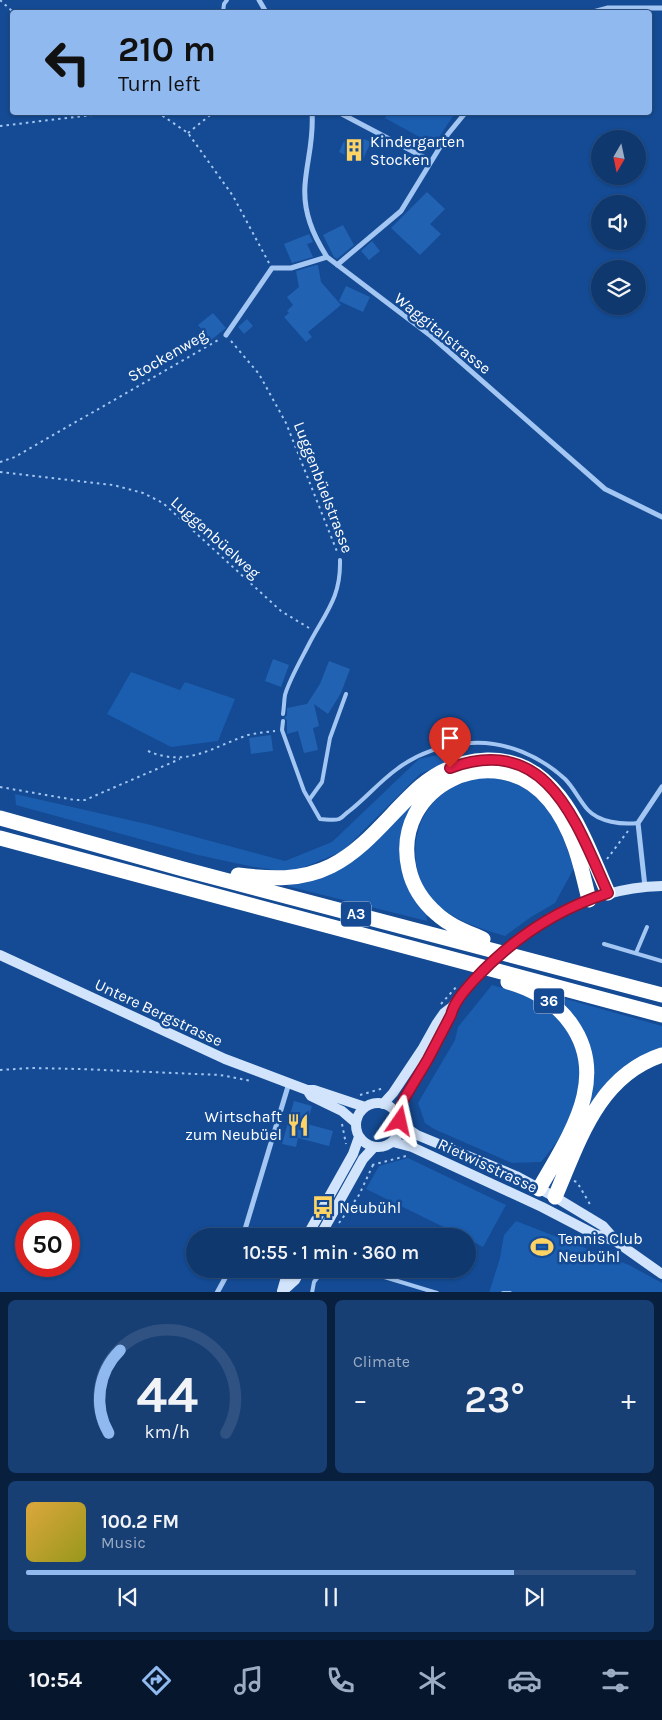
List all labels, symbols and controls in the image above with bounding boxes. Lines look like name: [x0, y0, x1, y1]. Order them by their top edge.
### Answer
text: 210 m: [118, 29, 216, 70]
icon: left: [35, 30, 100, 95]
text: Turn left: [118, 71, 201, 97]
north arrow: [591, 130, 646, 185]
map controls: [591, 130, 646, 315]
place label: Kindergarten Stocken: [370, 132, 465, 169]
building icon: Kindergarten Stocken: [341, 137, 367, 163]
button: sound: [591, 195, 646, 250]
button: layers: [591, 260, 646, 315]
street label: Waggitalstrasse: [391, 289, 495, 378]
street label: Stockenweg: [124, 325, 210, 386]
street label: Luggenbüelstrasse: [290, 419, 357, 555]
street label: Luggenbüelweg: [167, 492, 264, 583]
pin: [429, 717, 471, 768]
icon: arrive: [436, 724, 464, 752]
road number: A3: [341, 902, 371, 926]
street label: Untere Bergstrasse: [92, 974, 226, 1050]
road number: 36: [534, 988, 564, 1014]
position arrow: [373, 1094, 425, 1146]
place label: Wirtschaft zum Neubüel: [185, 1107, 282, 1144]
restaurant icon: Wirtschaft zum Neubüel: [285, 1112, 311, 1138]
street label: Rietwisstrasse: [435, 1134, 541, 1197]
bus stop icon: Neubühl: [310, 1194, 336, 1220]
place label: Neubühl: [339, 1198, 401, 1217]
speed limit sign: 50: [15, 1212, 80, 1277]
place label: Tennis Club Neubühl: [558, 1229, 643, 1266]
sports icon: Tennis Club Neubühl: [529, 1234, 555, 1260]
text: 10:55 · 1 min · 360 m: [243, 1242, 419, 1264]
text: Climate: [353, 1352, 410, 1371]
text: 44: [137, 1364, 198, 1425]
text: 23°: [464, 1377, 525, 1422]
text: −: [353, 1383, 368, 1416]
text: +: [621, 1383, 636, 1416]
text: km/h: [145, 1422, 190, 1443]
text: 100.2 FM: [101, 1511, 179, 1533]
text: Music: [101, 1533, 146, 1552]
icon: previous: [114, 1583, 142, 1611]
icon: pause: [317, 1583, 345, 1611]
icon: next: [520, 1583, 548, 1611]
icon: directions: [139, 1663, 174, 1698]
icon: music: [231, 1663, 266, 1698]
icon: phone: [323, 1663, 358, 1698]
icon: climate: [415, 1663, 450, 1698]
icon: car: [507, 1663, 542, 1698]
icon: filters: [598, 1663, 633, 1698]
text: 10:54: [28, 1667, 82, 1693]

